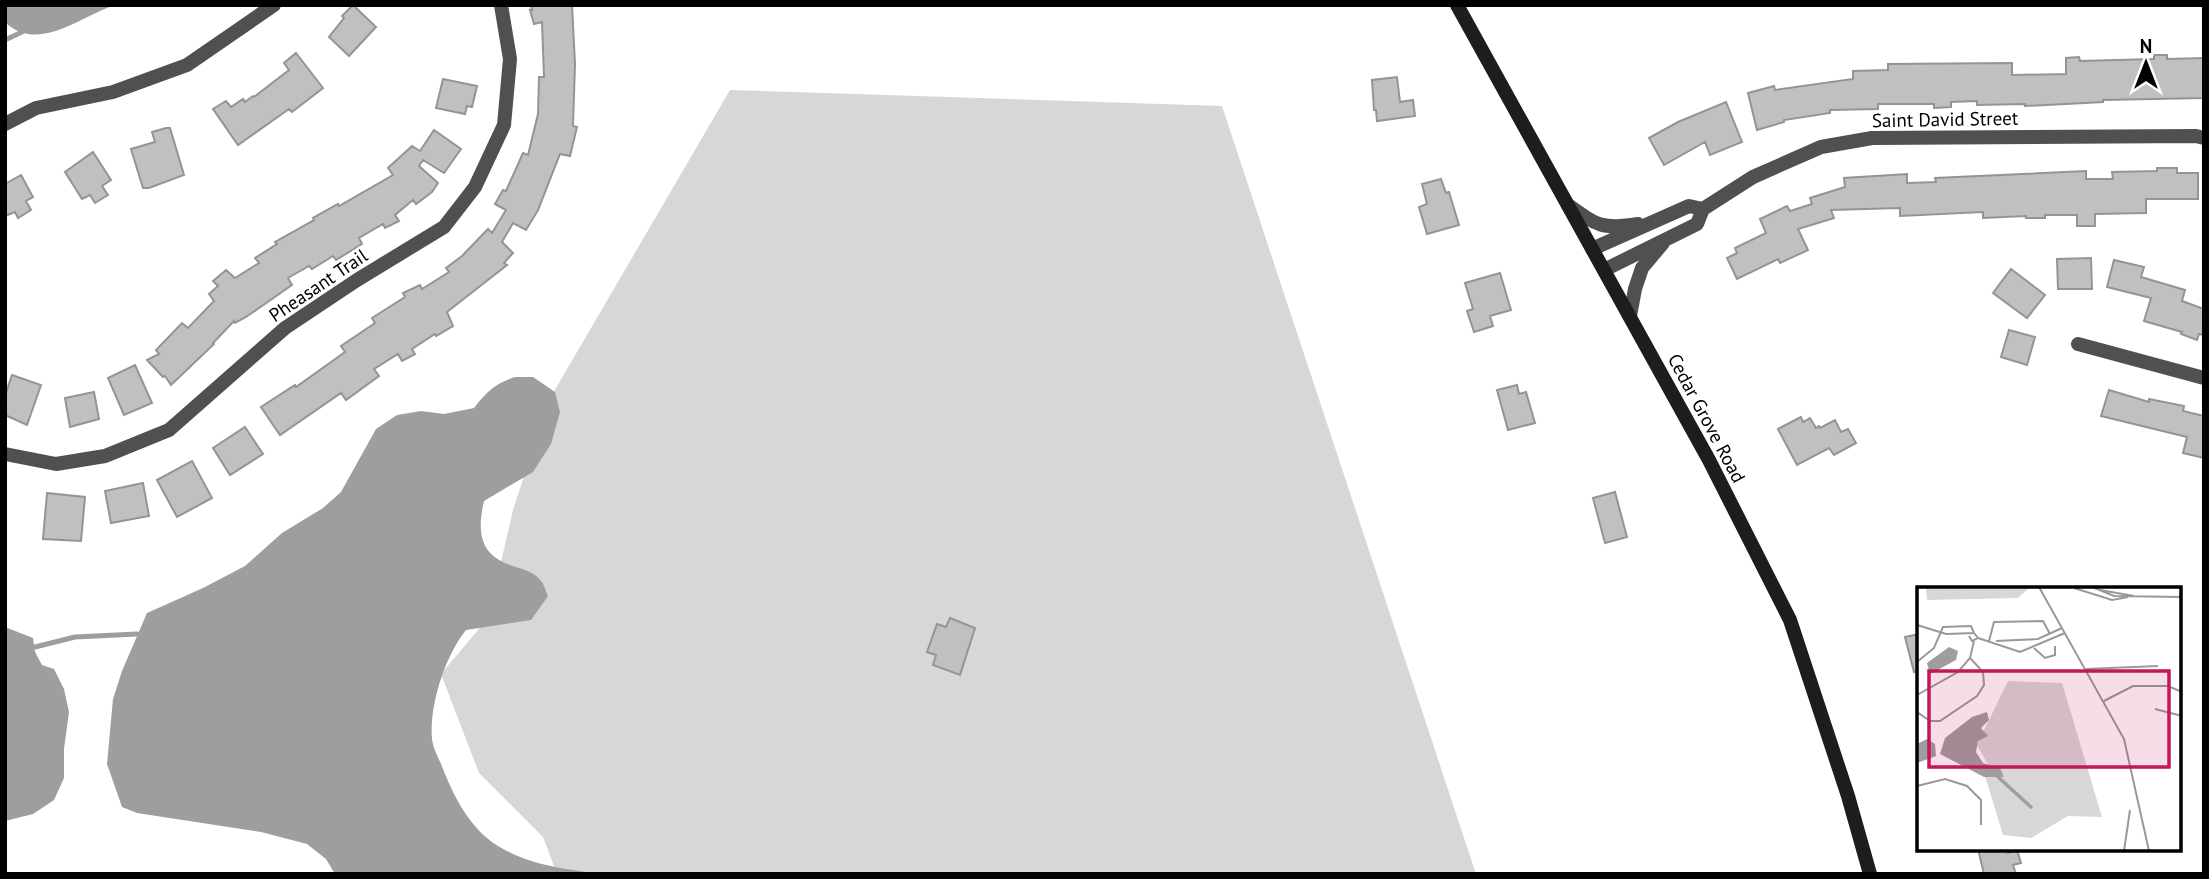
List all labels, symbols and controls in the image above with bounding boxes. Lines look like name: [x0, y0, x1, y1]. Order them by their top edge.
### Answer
north arrow: [2111, 28, 2181, 98]
text: N: [2140, 34, 2152, 58]
street label: Saint David Street: [1872, 106, 2019, 132]
street label: Pheasant Trail: [264, 243, 372, 327]
street label: Cedar Grove Road: [1663, 349, 1751, 487]
inset map: [1917, 587, 2181, 851]

